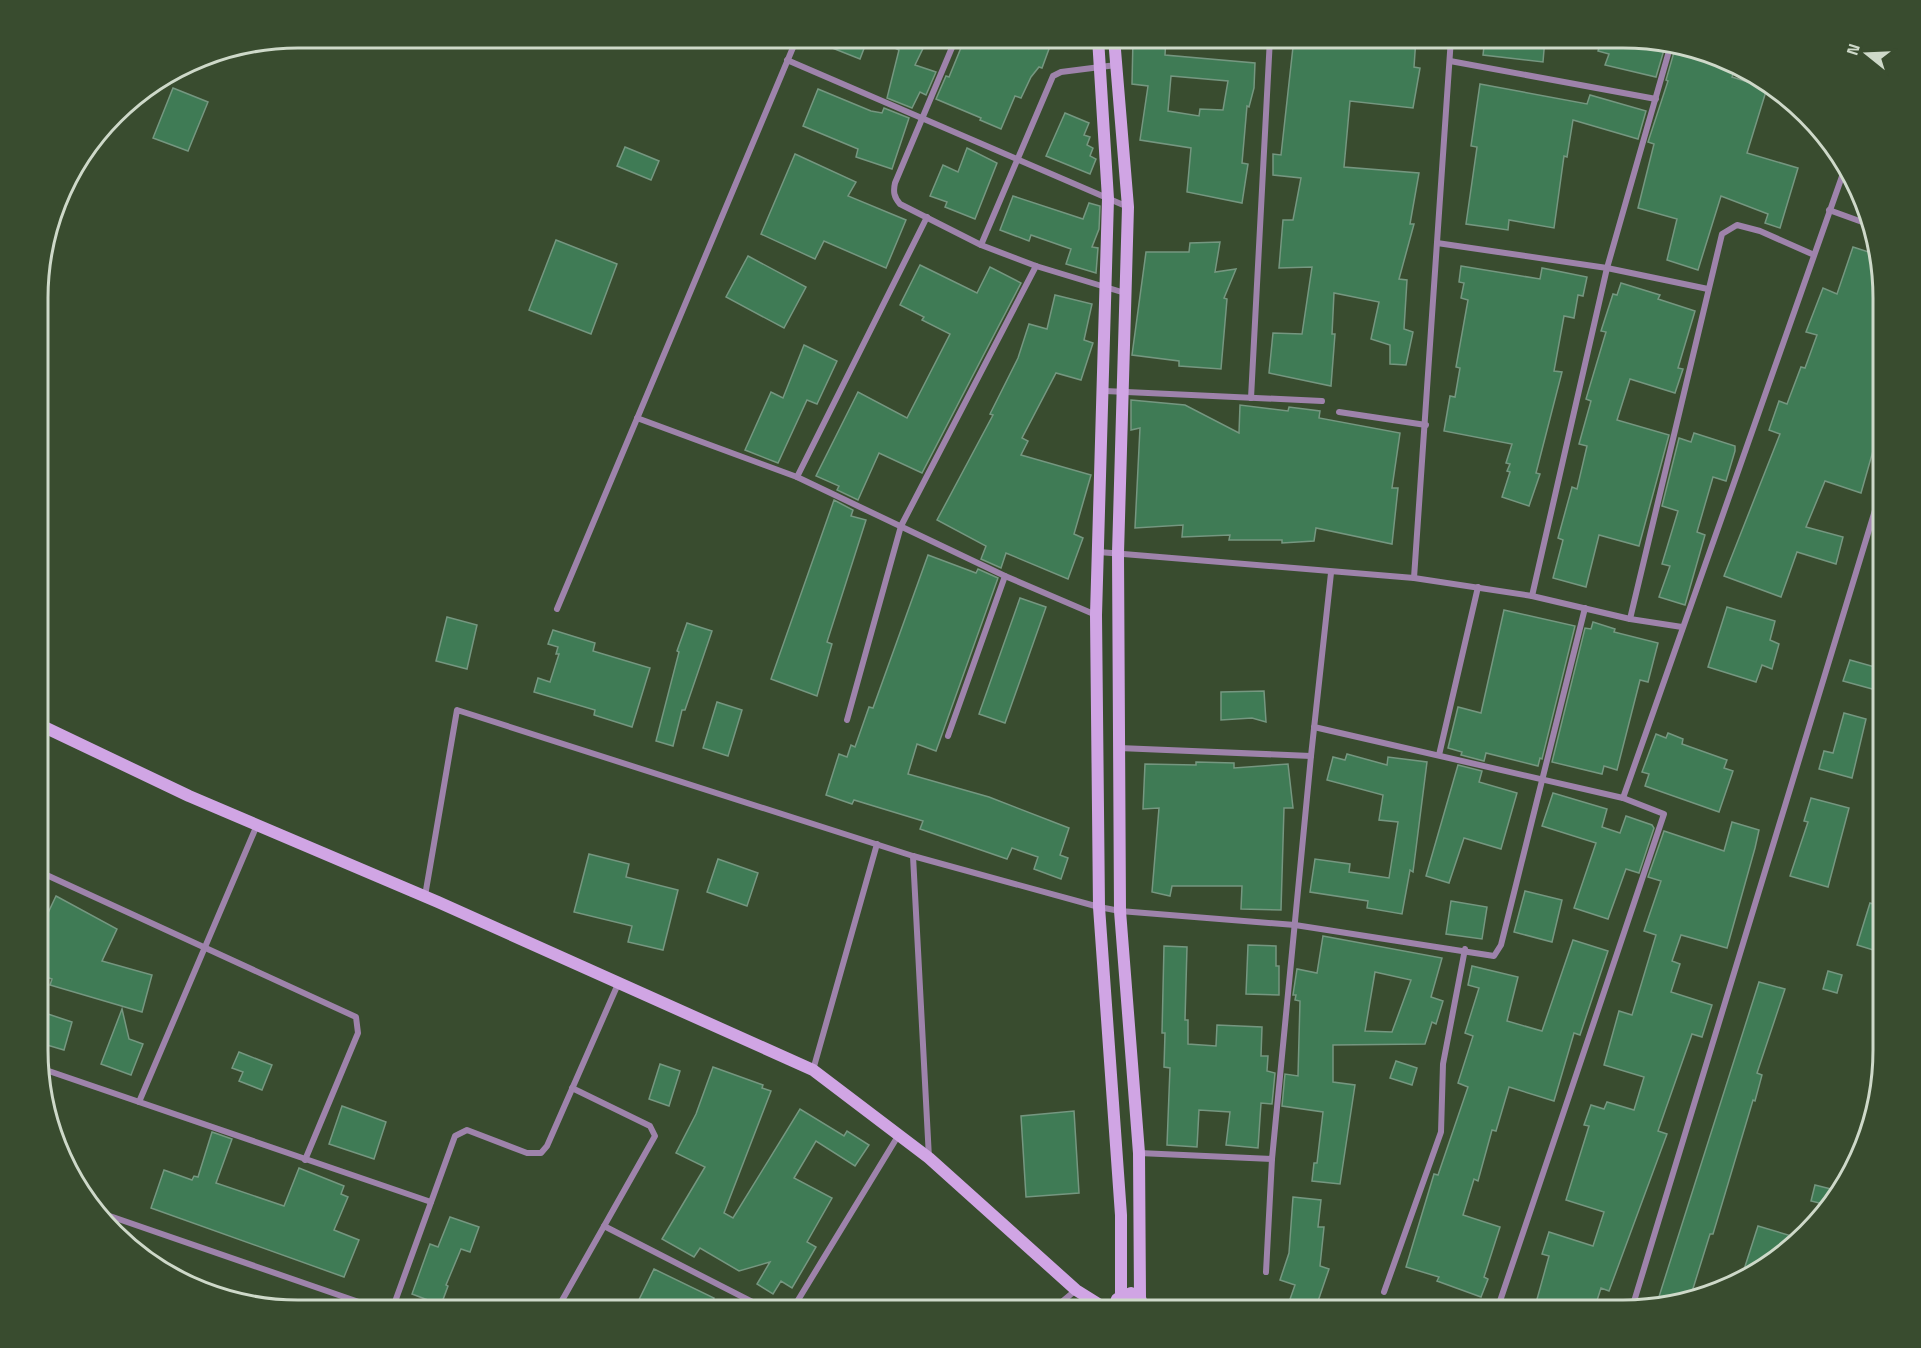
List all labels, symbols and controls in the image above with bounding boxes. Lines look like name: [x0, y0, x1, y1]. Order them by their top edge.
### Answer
north arrow: [1837, 24, 1897, 84]
text: N: [1840, 40, 1866, 58]

